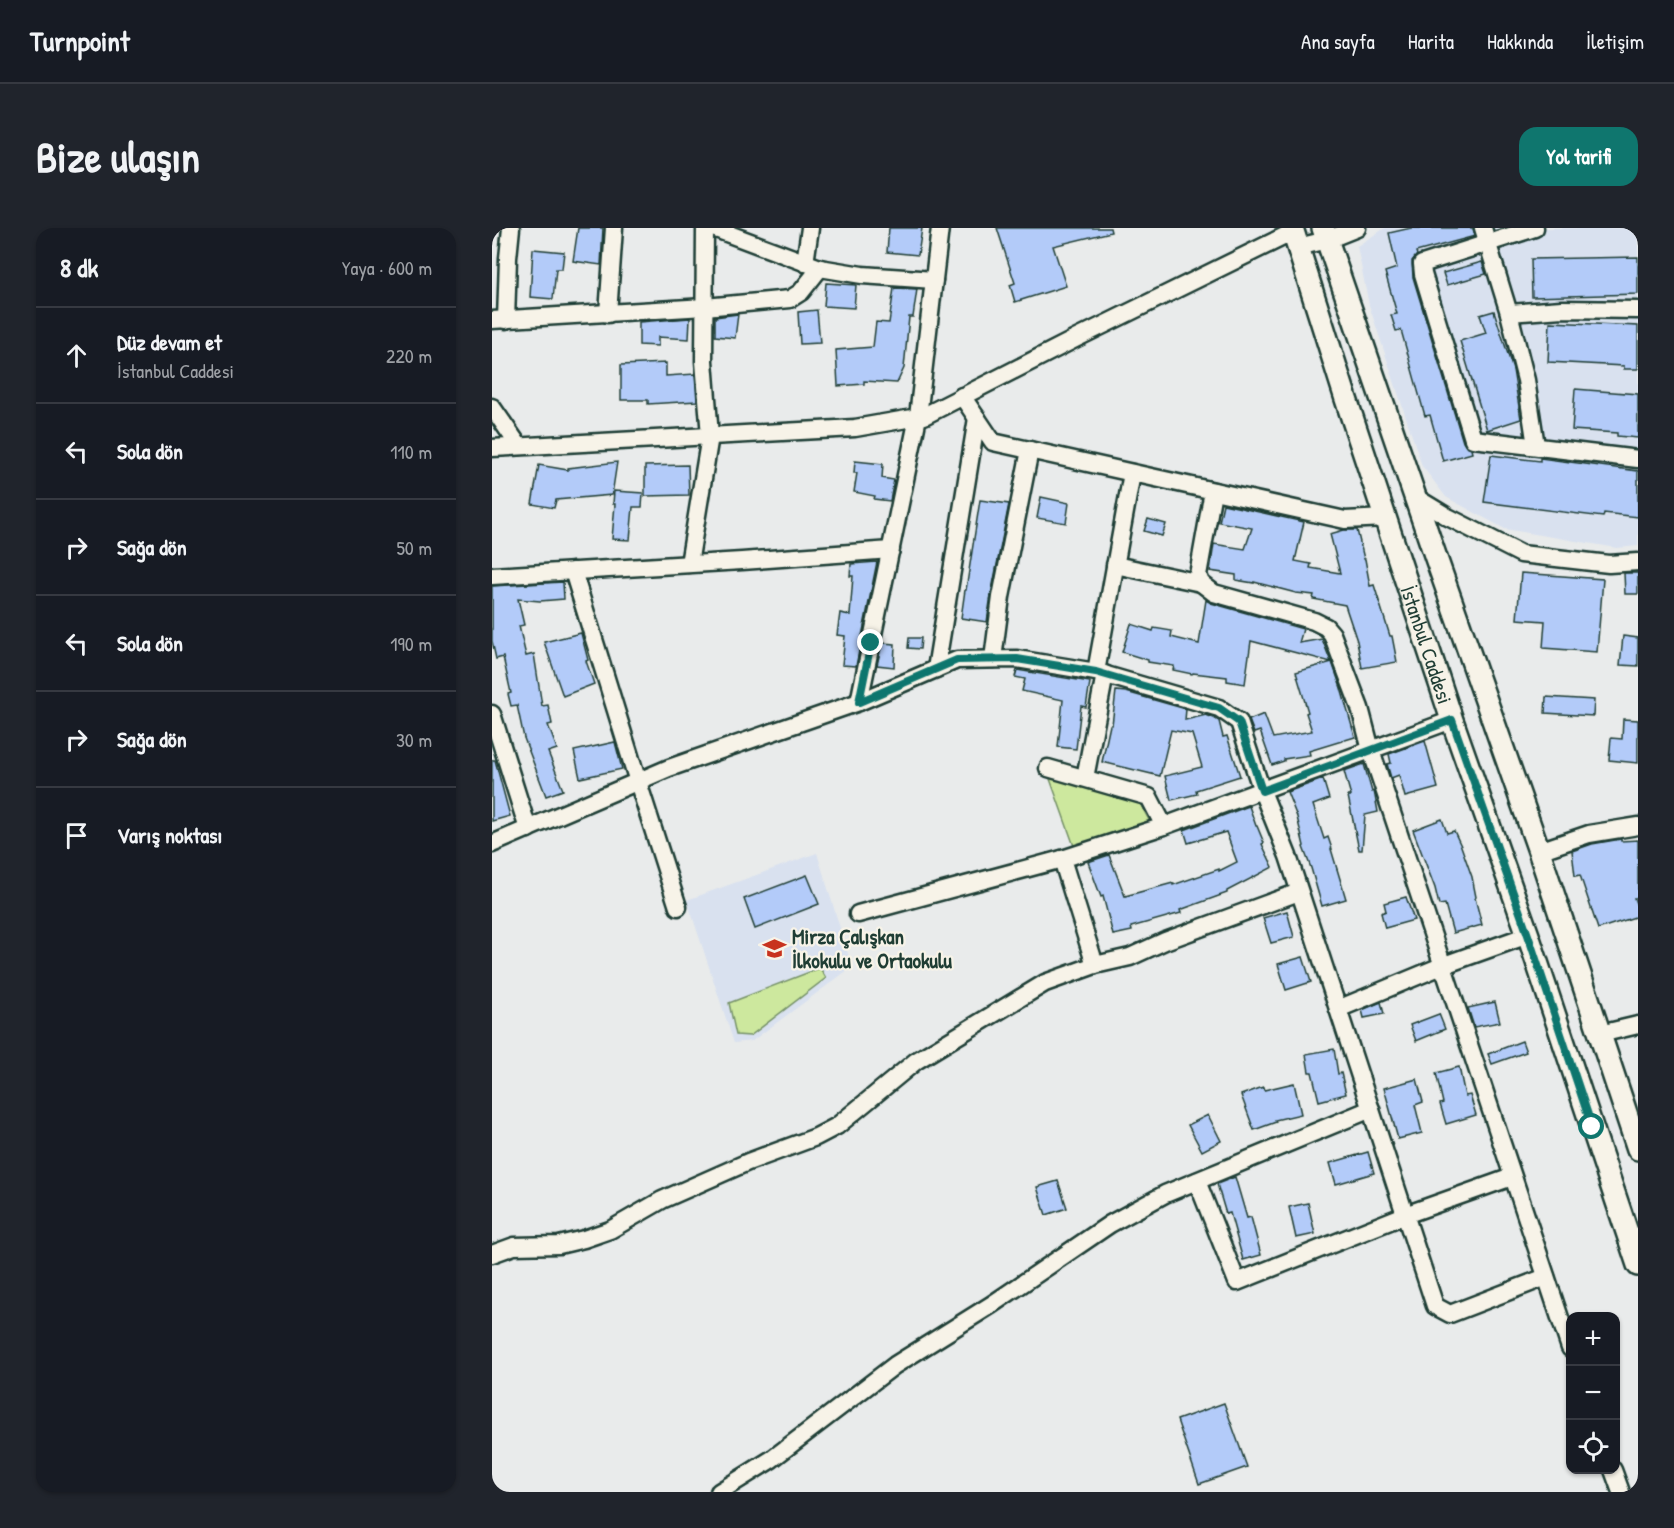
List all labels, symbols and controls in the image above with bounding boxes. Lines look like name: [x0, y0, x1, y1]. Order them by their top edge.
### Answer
text: Turnpoint: [30, 22, 130, 60]
text: Ana sayfa: [1301, 27, 1375, 56]
text: Harita: [1408, 27, 1454, 56]
text: Hakkında: [1487, 27, 1553, 56]
text: İletişim: [1586, 27, 1644, 56]
button: Yol tarifi: [1519, 127, 1638, 186]
text: Bize ulaşın: [36, 128, 200, 185]
text: 8 dk: [60, 250, 98, 285]
text: Yaya · 600 m: [342, 254, 432, 281]
text: Düz devam et: [117, 327, 222, 357]
icon: ahead: [60, 339, 93, 372]
text: 220 m: [386, 342, 432, 369]
text: İstanbul Caddesi: [117, 357, 234, 384]
icon: left: [60, 435, 93, 468]
text: Sola dön: [117, 436, 183, 466]
text: 110 m: [390, 438, 432, 465]
icon: right: [60, 531, 93, 564]
text: Sağa dön: [117, 532, 187, 562]
text: 50 m: [396, 534, 432, 561]
street label: İstanbul Caddesi: [1394, 582, 1460, 707]
icon: left: [60, 627, 93, 660]
text: Sola dön: [117, 628, 183, 658]
route end: [857, 629, 883, 655]
text: 190 m: [390, 630, 432, 657]
icon: right: [60, 723, 93, 756]
text: Sağa dön: [117, 724, 187, 754]
text: 30 m: [396, 726, 432, 753]
icon: arrive: [60, 819, 93, 852]
text: Varış noktası: [117, 820, 222, 850]
place label: Mirza Çalışkan İlkokulu ve Ortaokulu: [792, 922, 953, 975]
school or university icon: Mirza Çalışkan İlkokulu ve Ortaokulu: [761, 935, 787, 961]
route start: [1578, 1113, 1604, 1139]
map controls: [1566, 1312, 1620, 1474]
button: +: [1566, 1312, 1620, 1366]
button: −: [1566, 1366, 1620, 1420]
button: locate: [1566, 1420, 1620, 1474]

